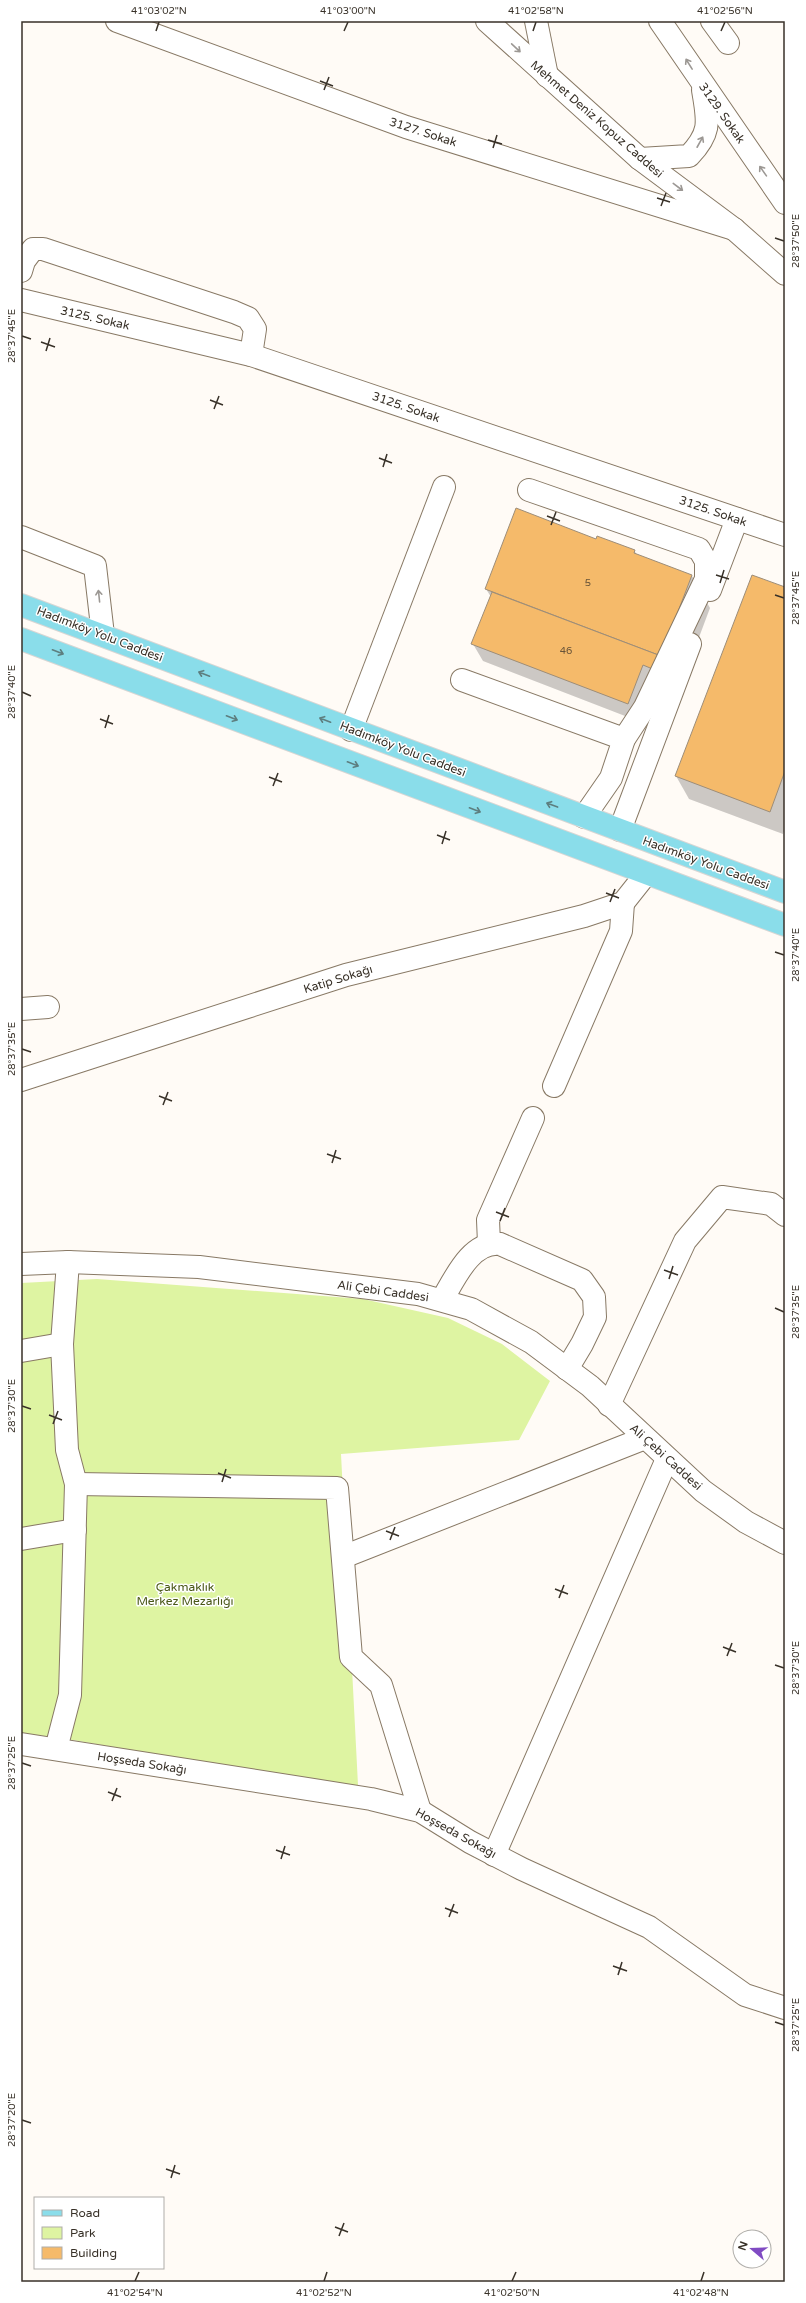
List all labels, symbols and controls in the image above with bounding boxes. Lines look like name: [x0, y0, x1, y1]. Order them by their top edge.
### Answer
text: 41°03'02"N: [131, 5, 187, 17]
text: 41°03'00"N: [320, 5, 376, 17]
text: 41°02'58"N: [508, 5, 564, 17]
text: 41°02'56"N: [697, 5, 753, 17]
one-way arrow: [511, 43, 521, 52]
street label: Mehmet Deniz Kopuz Caddesi: [528, 58, 666, 180]
one-way arrow: [685, 58, 693, 70]
street label: 3129. Sokak: [696, 80, 748, 146]
street label: 3127. Sokak: [387, 114, 459, 150]
one-way arrow: [697, 136, 705, 148]
one-way arrow: [759, 166, 767, 177]
one-way arrow: [672, 183, 683, 191]
text: 28°37'50"E: [790, 214, 802, 268]
street label: 3125. Sokak: [59, 303, 131, 333]
text: 28°37'45"E: [6, 309, 18, 363]
street label: 3125. Sokak: [370, 389, 442, 425]
street label: 3125. Sokak: [677, 493, 749, 529]
text: 28°37'45"E: [790, 571, 802, 625]
house number: 5: [585, 577, 591, 589]
one-way arrow: [95, 590, 102, 603]
street label: Hadımköy Yolu Caddesi: [35, 603, 165, 665]
house number: 46: [560, 645, 572, 657]
one-way arrow: [51, 649, 63, 657]
text: 28°37'40"E: [6, 665, 18, 719]
one-way arrow: [198, 669, 210, 677]
one-way arrow: [225, 714, 237, 722]
one-way arrow: [320, 716, 332, 724]
street label: Hadımköy Yolu Caddesi: [338, 718, 468, 780]
one-way arrow: [347, 760, 359, 768]
one-way arrow: [545, 801, 558, 808]
one-way arrow: [468, 806, 480, 814]
street label: Hadımköy Yolu Caddesi: [641, 834, 771, 892]
text: 28°37'40"E: [790, 928, 802, 982]
street label: Katip Sokağı: [302, 962, 374, 996]
text: 28°37'35"E: [6, 1022, 18, 1076]
street label: Ali Çebi Caddesi: [336, 1278, 430, 1304]
text: 28°37'35"E: [790, 1285, 802, 1339]
text: 28°37'30"E: [6, 1379, 18, 1433]
street label: Ali Çebi Caddesi: [627, 1421, 705, 1493]
park label: Çakmaklık Merkez Mezarlığı: [136, 1580, 234, 1608]
text: 28°37'30"E: [790, 1641, 802, 1695]
text: 28°37'25"E: [6, 1736, 18, 1790]
street label: Hoşseda Sokağı: [96, 1749, 188, 1777]
street label: Hoşseda Sokağı: [413, 1805, 499, 1861]
text: 28°37'25"E: [790, 1998, 802, 2052]
text: 28°37'20"E: [6, 2093, 18, 2147]
legend: [34, 2197, 164, 2269]
text: Road: [70, 2206, 100, 2220]
text: Park: [70, 2226, 96, 2240]
north arrow: [732, 2229, 772, 2269]
text: N: [735, 2240, 751, 2252]
text: Building: [70, 2246, 117, 2260]
text: 41°02'54"N: [107, 2287, 163, 2299]
text: 41°02'52"N: [296, 2287, 352, 2299]
text: 41°02'50"N: [484, 2287, 540, 2299]
text: 41°02'48"N: [673, 2287, 729, 2299]

